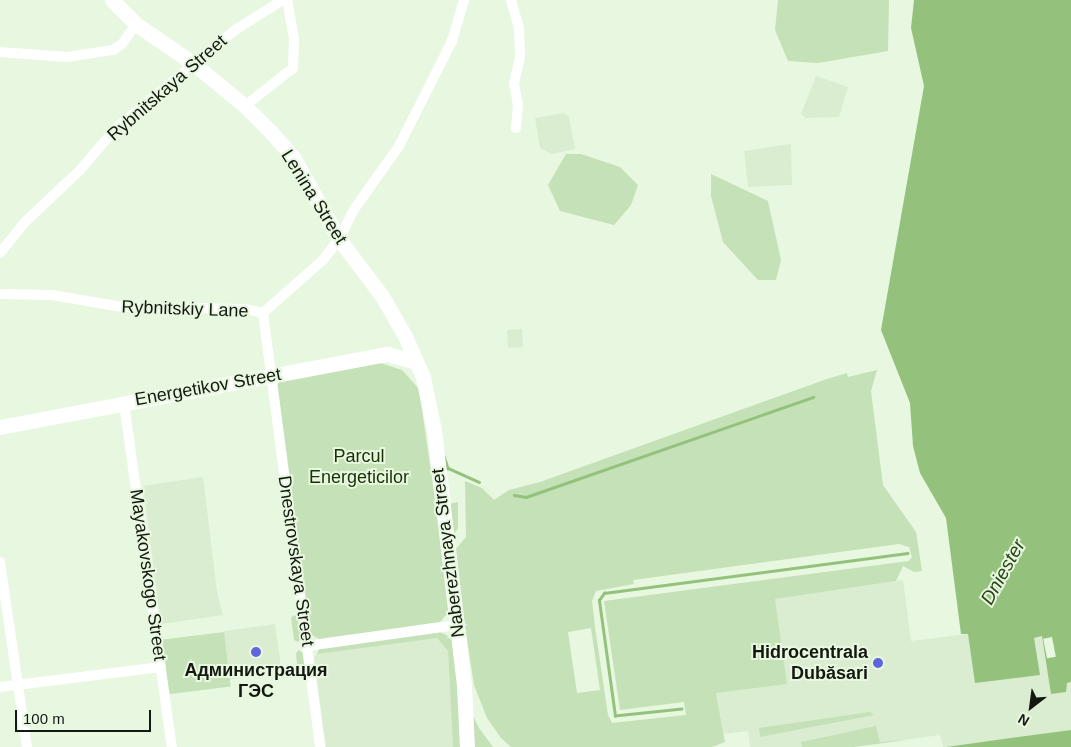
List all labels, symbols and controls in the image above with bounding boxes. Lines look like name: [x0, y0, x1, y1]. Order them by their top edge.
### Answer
street label: Rybnitskaya Street: [103, 30, 231, 146]
street label: Lenina Street: [276, 146, 352, 248]
street label: Rybnitskiy Lane: [121, 296, 249, 322]
street label: Energetikov Street: [133, 364, 283, 410]
park label: Parcul Energeticilor: [309, 446, 409, 488]
street label: Naberezhnaya Street: [427, 467, 469, 639]
street label: Dnestrovskaya Street: [273, 474, 319, 648]
street label: Mayakovskogo Street: [125, 488, 171, 662]
water label: Dniester: [976, 536, 1030, 608]
place label: Hidrocentrala Dubăsari: [752, 642, 868, 684]
marker: Администрация ГЭС: [250, 646, 262, 658]
marker: Hidrocentrala Dubăsari: [872, 657, 884, 669]
place label: Администрация ГЭС: [184, 660, 328, 702]
north arrow: [1006, 682, 1056, 732]
scale bar: [18, 700, 154, 732]
text: 100 m: [23, 710, 65, 727]
text: N: [1015, 711, 1032, 729]

